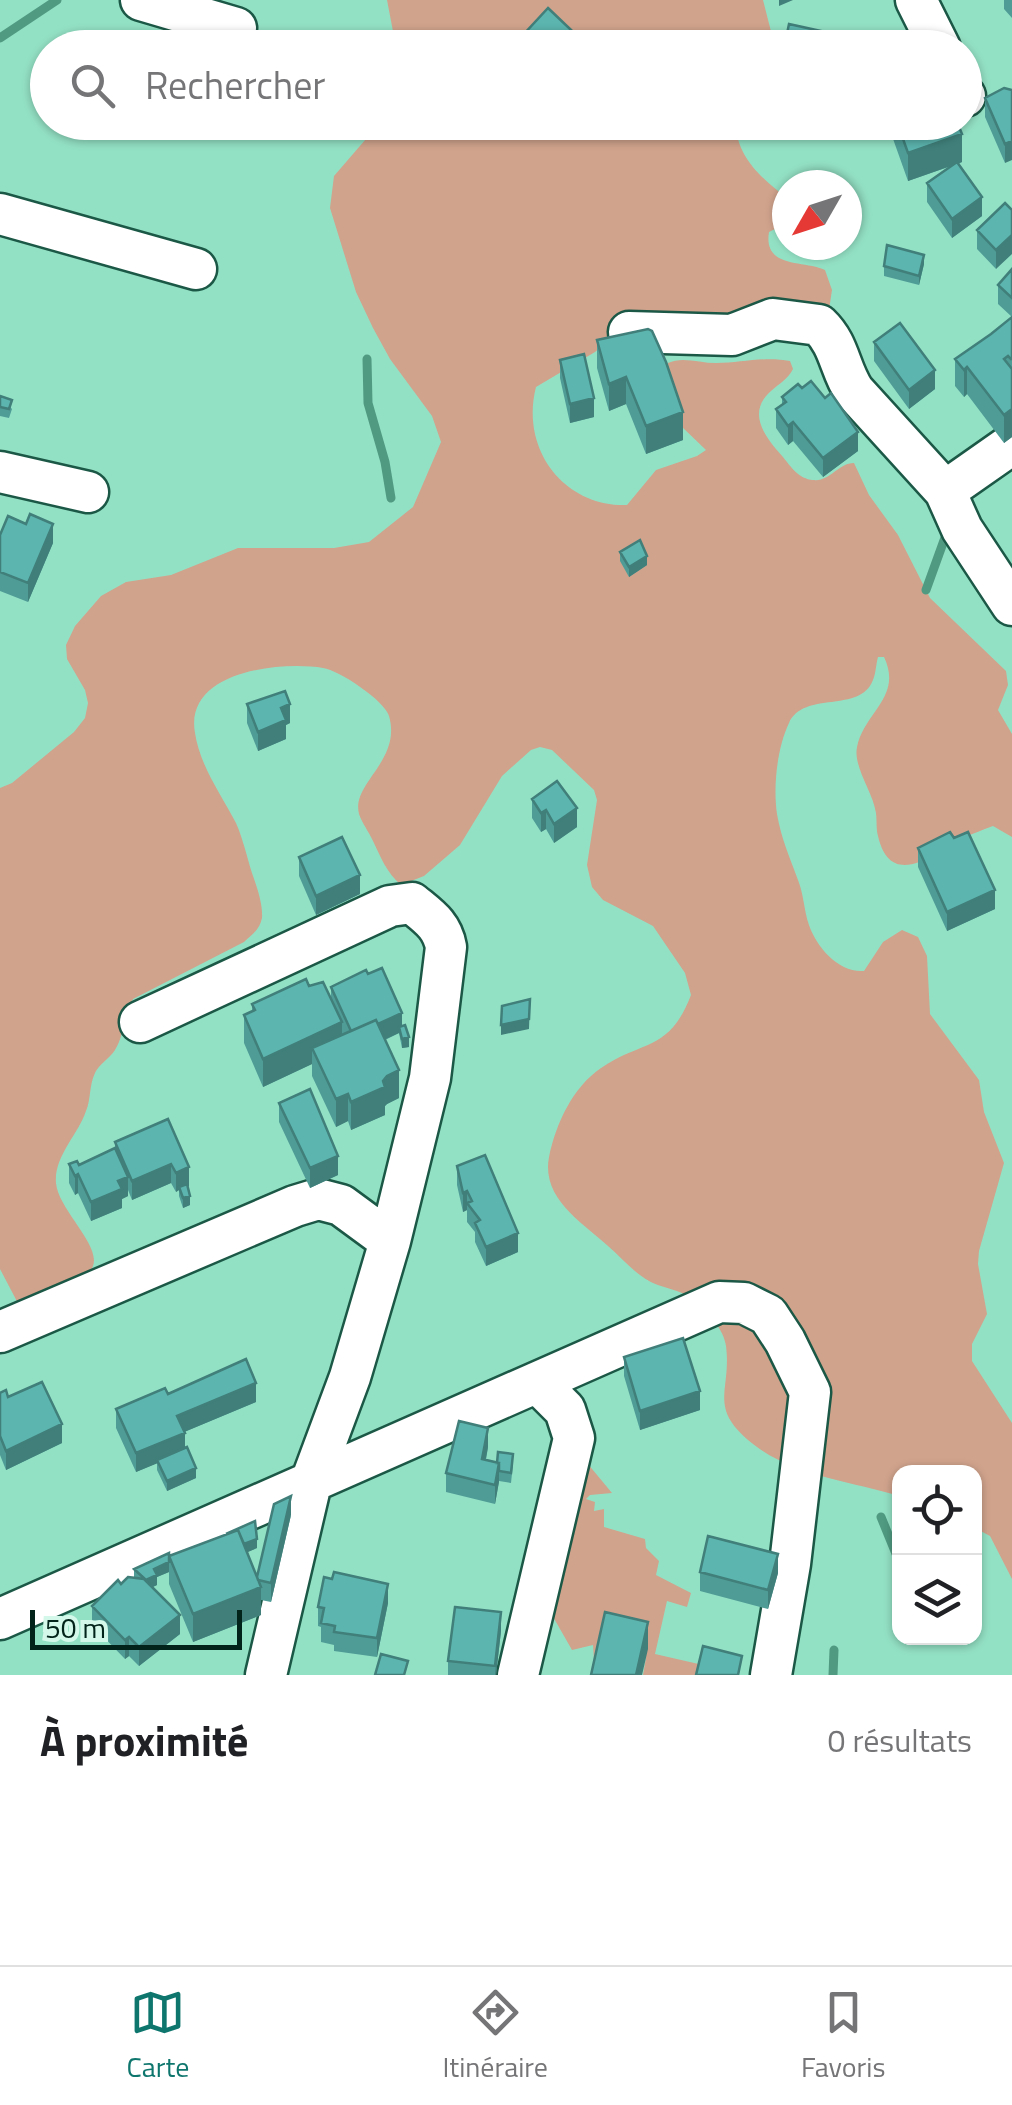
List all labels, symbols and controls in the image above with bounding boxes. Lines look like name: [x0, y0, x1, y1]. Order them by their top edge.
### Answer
search box: [30, 30, 982, 140]
text: Rechercher: [145, 56, 326, 114]
icon: search: [65, 58, 120, 113]
north arrow: [772, 170, 862, 260]
map controls: [892, 1465, 982, 1645]
button: locate: [892, 1465, 982, 1555]
button: layers: [892, 1555, 982, 1645]
scale bar: [30, 1605, 242, 1650]
text: 50 m: [45, 1606, 106, 1649]
text: À proximité: [40, 1708, 248, 1772]
text: 0 résultats: [827, 1716, 972, 1764]
tab: Carte: [127, 1985, 189, 2088]
tab: Itinéraire: [442, 1985, 548, 2088]
tab: Favoris: [801, 1985, 885, 2088]

